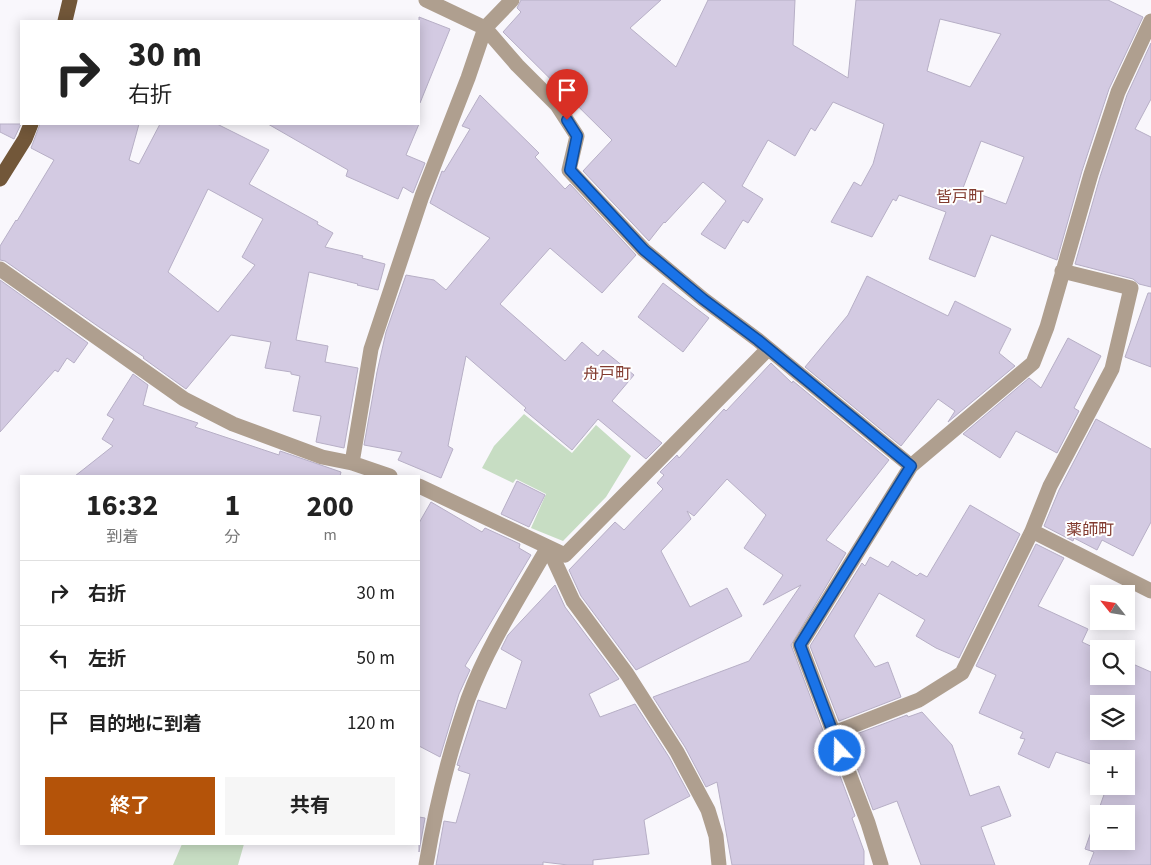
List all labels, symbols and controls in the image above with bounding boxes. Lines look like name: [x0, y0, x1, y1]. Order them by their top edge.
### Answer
text: 30 m: [128, 30, 202, 80]
icon: right: [45, 40, 110, 105]
pin: [546, 69, 588, 120]
icon: arrive: [553, 76, 581, 104]
text: 右折: [128, 79, 172, 111]
district label: 皆戸町: [936, 186, 984, 208]
district label: 舟戸町: [583, 363, 631, 385]
text: 16:32: [86, 484, 158, 527]
text: 1: [224, 484, 240, 527]
text: 200: [306, 485, 354, 528]
district label: 薬師町: [1066, 519, 1114, 541]
text: m: [324, 524, 337, 546]
text: 到着: [106, 526, 138, 548]
text: 分: [224, 526, 240, 548]
icon: right: [45, 579, 73, 607]
text: 30 m: [357, 580, 395, 607]
text: 右折: [88, 581, 126, 608]
north arrow: [1090, 585, 1135, 630]
map controls: [1090, 585, 1135, 850]
button: search: [1090, 640, 1135, 685]
icon: left: [45, 644, 73, 672]
text: 50 m: [357, 645, 395, 672]
text: 左折: [88, 646, 126, 673]
button: layers: [1090, 695, 1135, 740]
icon: arrive: [45, 709, 73, 737]
text: 120 m: [347, 710, 395, 737]
text: 目的地に到着: [88, 711, 202, 738]
position arrow: [813, 724, 865, 776]
button: +: [1090, 750, 1135, 795]
button: 終了: [45, 777, 215, 835]
button: 共有: [225, 777, 395, 835]
button: −: [1090, 805, 1135, 850]

